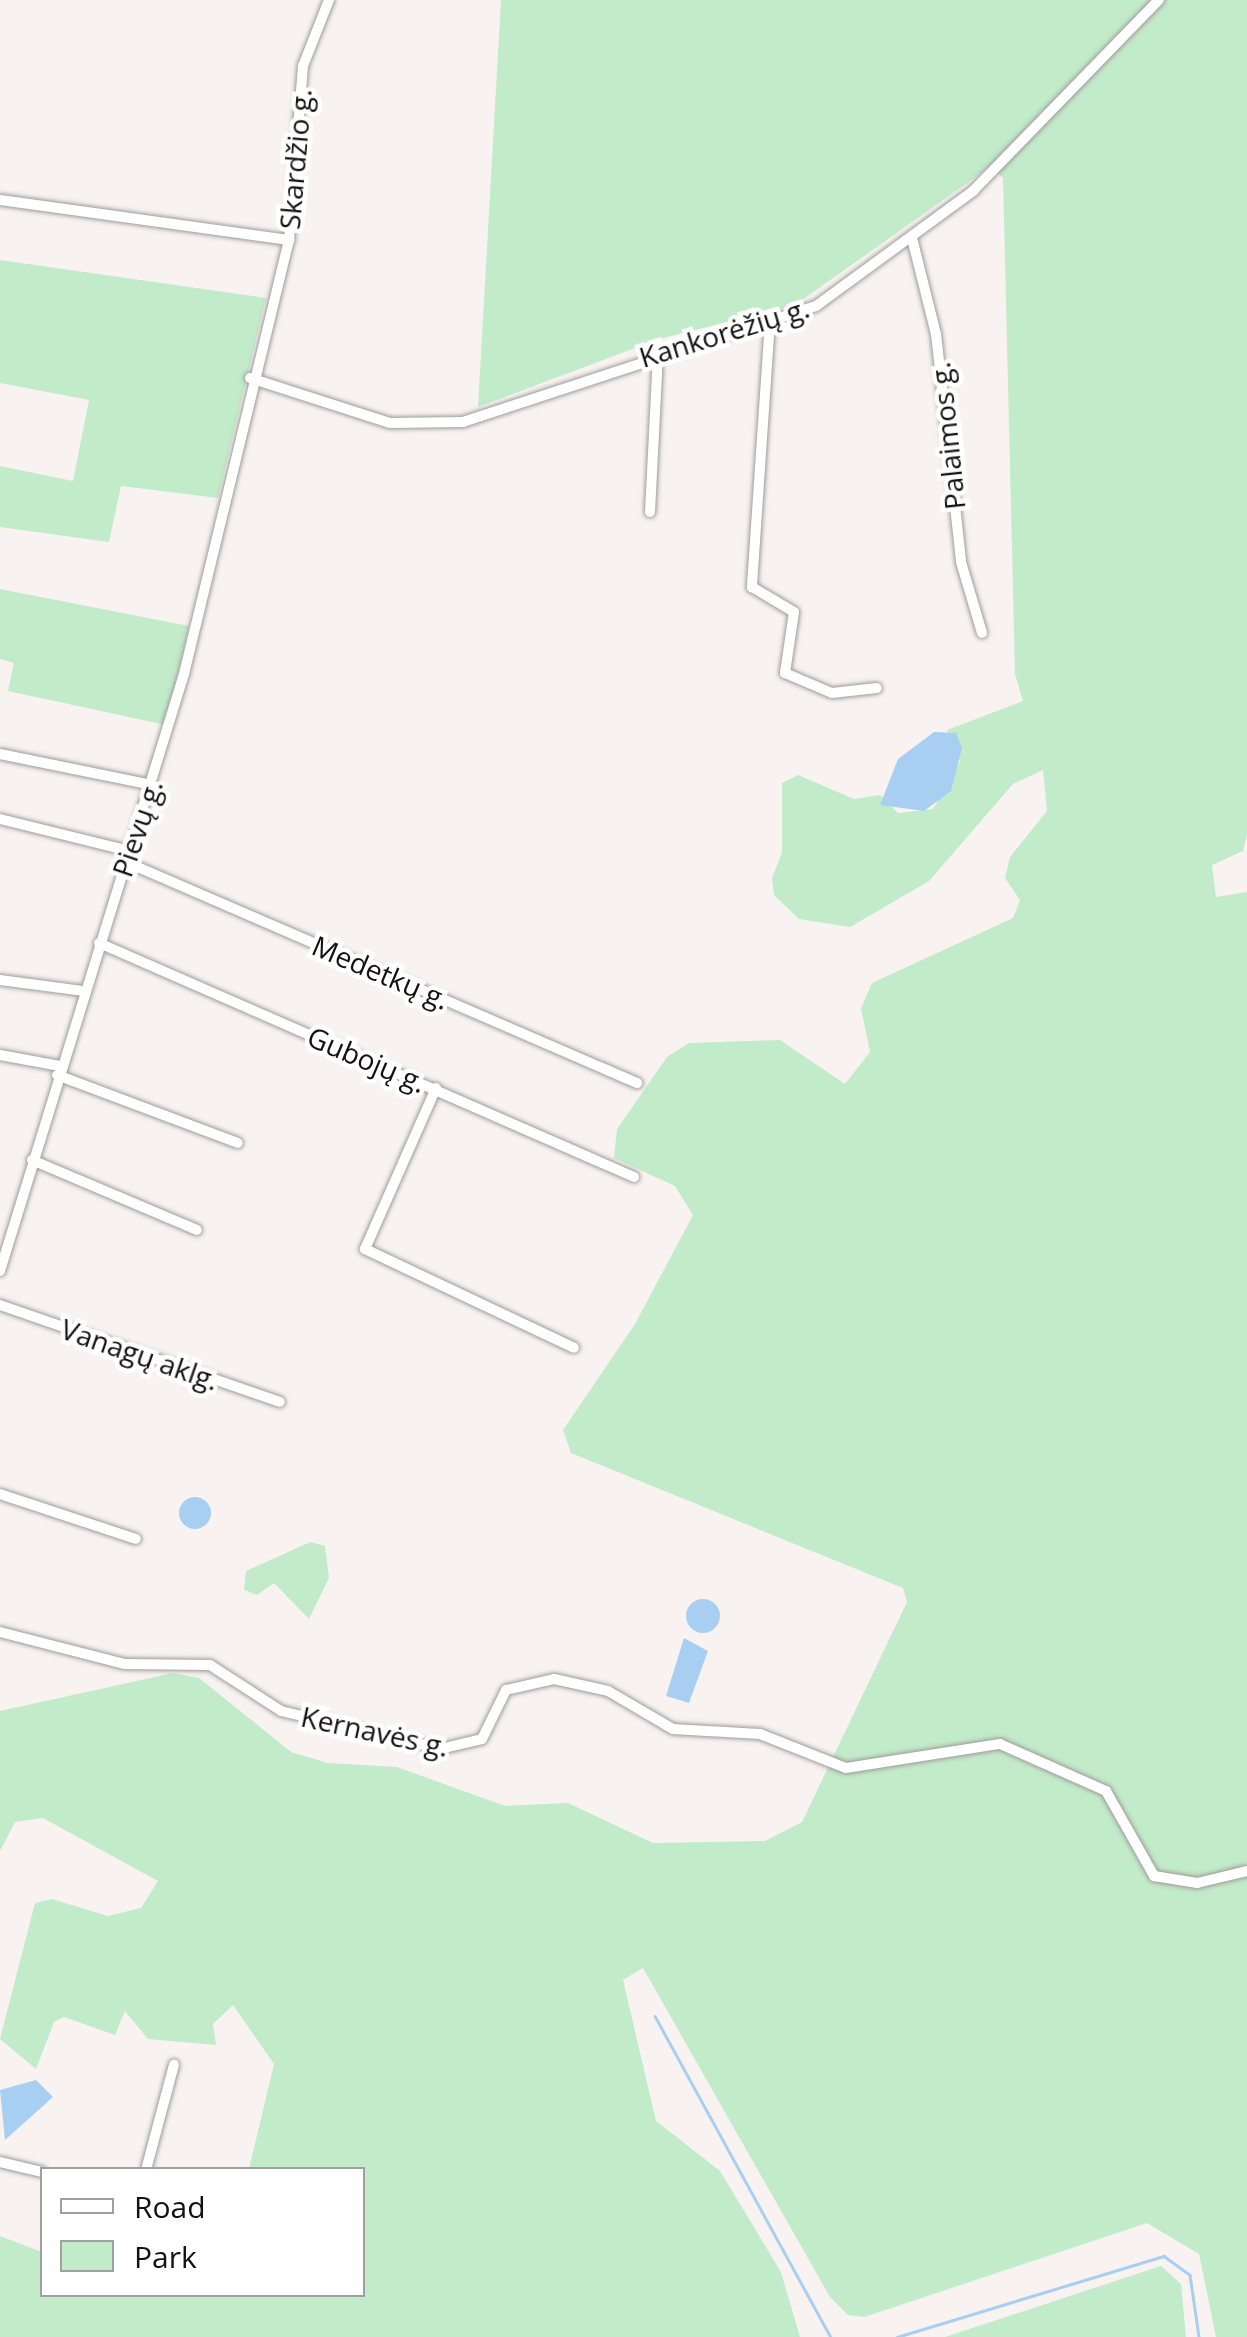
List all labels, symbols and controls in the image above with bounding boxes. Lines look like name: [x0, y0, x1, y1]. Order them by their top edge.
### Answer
street label: Skardžio g.: [272, 87, 318, 231]
street label: Kankorėžių g.: [635, 290, 813, 374]
street label: Palaimos g.: [923, 361, 971, 511]
street label: Pievų g.: [105, 775, 169, 881]
street label: Medetkų g.: [307, 928, 455, 1016]
street label: Gubojų g.: [303, 1019, 431, 1099]
street label: Vanagų aklg.: [57, 1311, 223, 1397]
street label: Kernavės g.: [298, 1699, 452, 1763]
legend: [40, 2167, 365, 2297]
text: Road: [134, 2186, 206, 2227]
text: Park: [134, 2236, 197, 2277]

